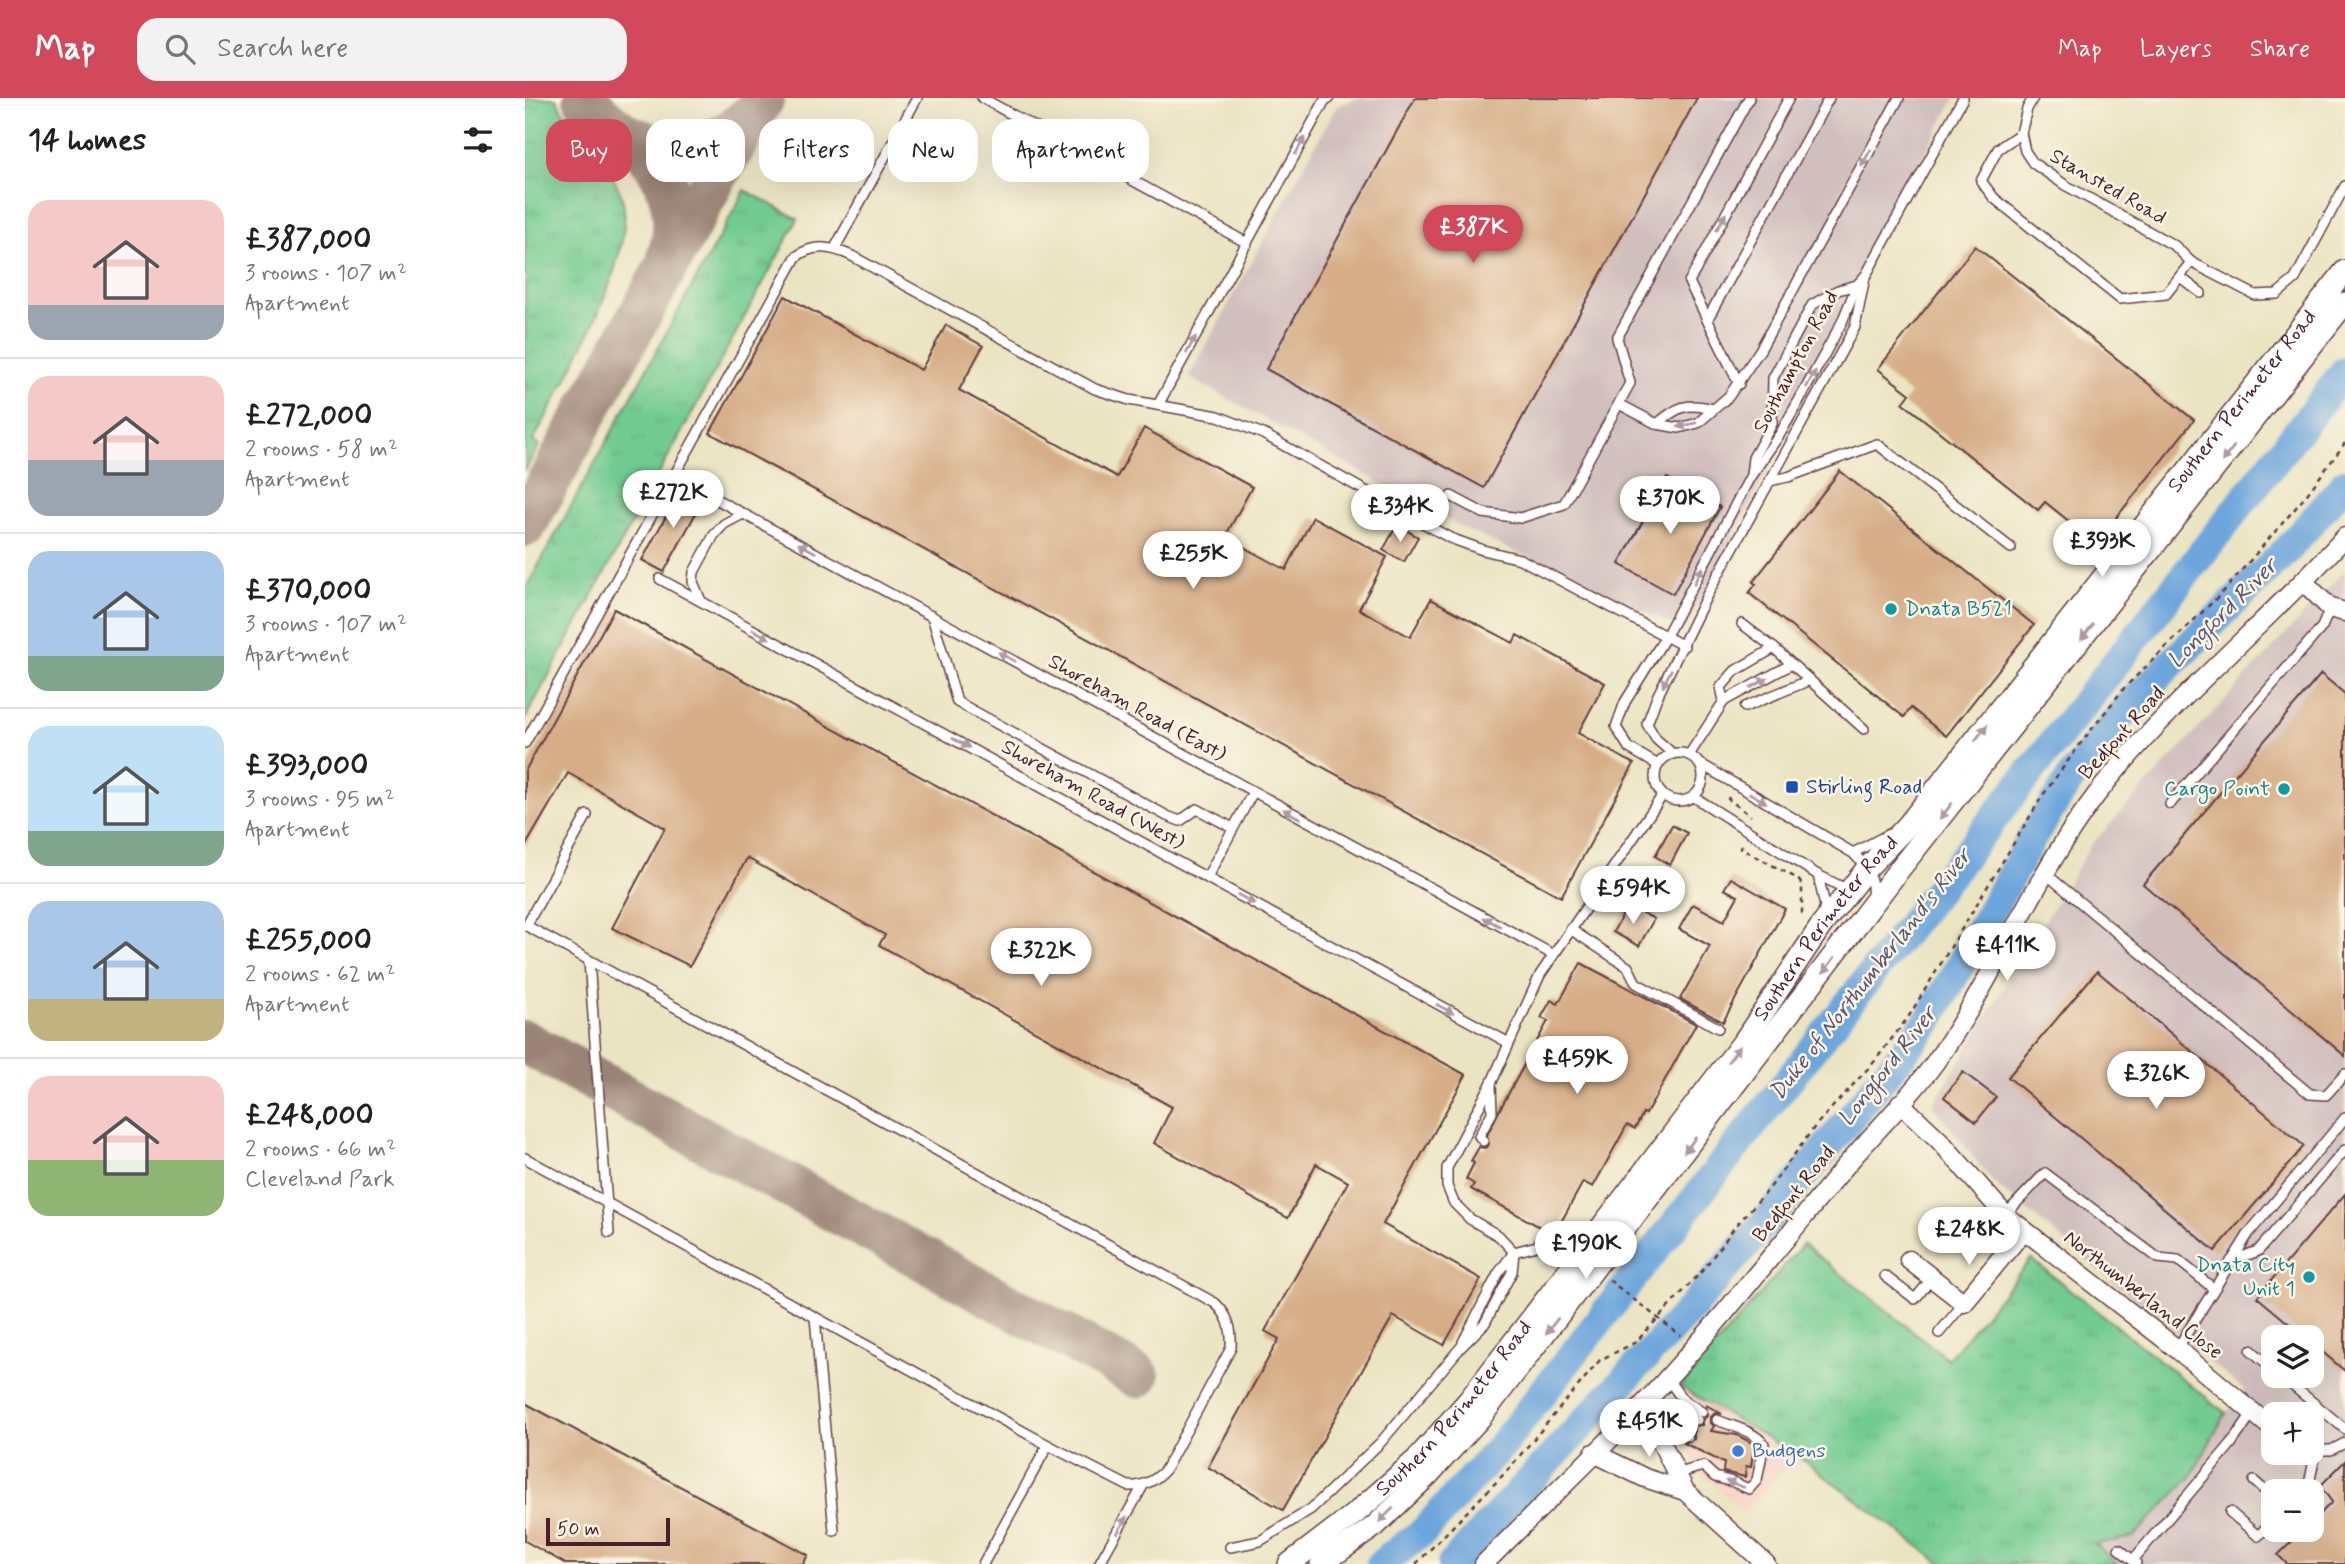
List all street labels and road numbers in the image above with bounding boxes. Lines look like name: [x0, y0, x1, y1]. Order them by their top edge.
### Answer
street label: Stansted Road: [2045, 142, 2171, 232]
street label: Southampton Road: [1747, 286, 1845, 438]
street label: Southern Perimeter Road: [2161, 304, 2323, 499]
street label: Shoreham Road (East): [1043, 647, 1231, 769]
street label: Bedfont Road: [2072, 680, 2173, 787]
street label: Shoreham Road (West): [996, 733, 1190, 857]
street label: Southern Perimeter Road: [1747, 829, 1905, 1027]
street label: Bedfont Road: [1746, 1140, 1843, 1250]
street label: Northumberland Close: [2058, 1224, 2228, 1366]
street label: Southern Perimeter Road: [1370, 1315, 1539, 1503]

